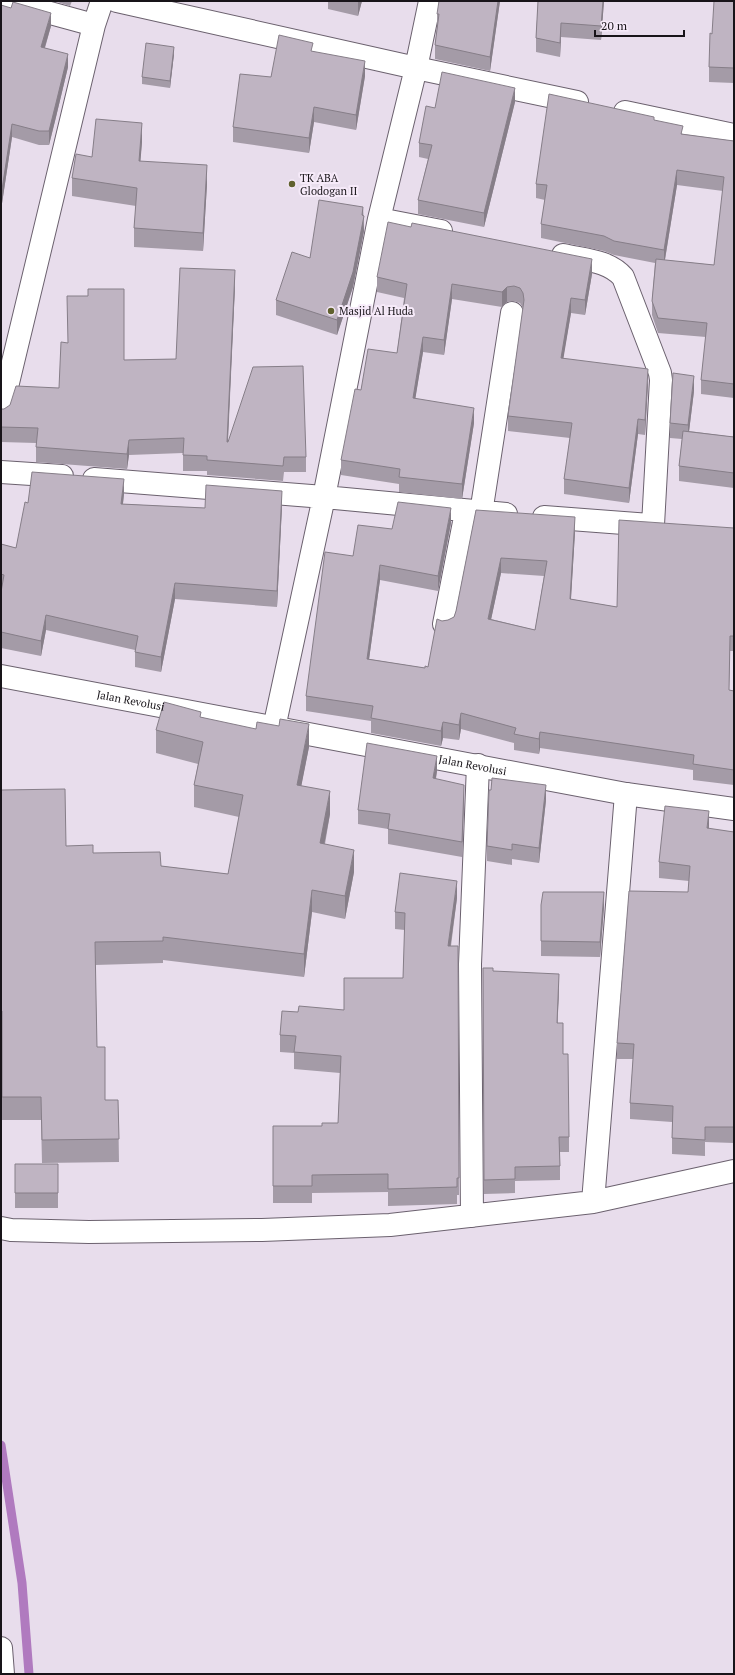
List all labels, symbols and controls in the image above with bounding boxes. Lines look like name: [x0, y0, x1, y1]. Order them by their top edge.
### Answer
scale bar: [595, 12, 684, 38]
text: 20 m: [601, 18, 628, 33]
place label: TK ABA Glodogan II: [300, 171, 358, 198]
marker: TK ABA Glodogan II: [287, 179, 297, 189]
place label: Masjid Al Huda: [339, 304, 414, 318]
marker: Masjid Al Huda: [326, 306, 336, 316]
street label: Jalan Revolusi: [96, 687, 166, 714]
street label: Jalan Revolusi: [438, 752, 508, 778]

